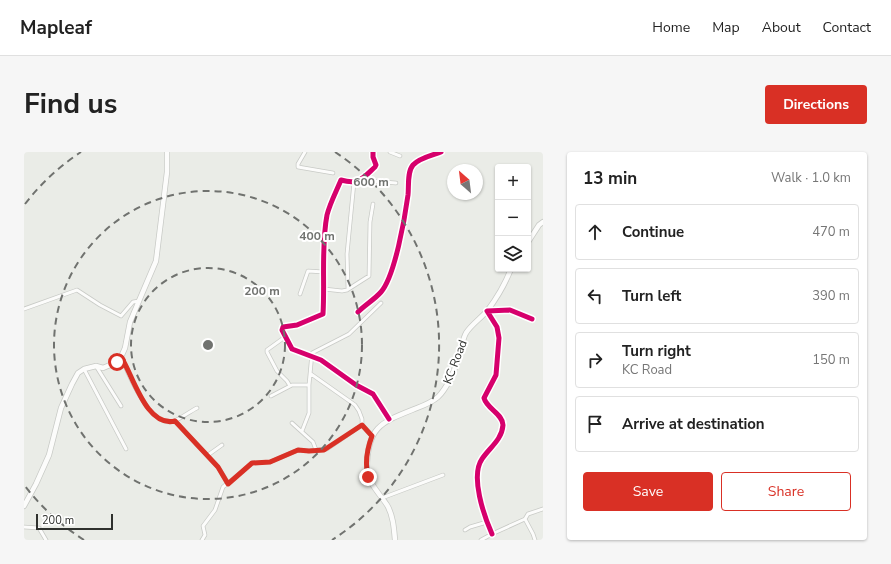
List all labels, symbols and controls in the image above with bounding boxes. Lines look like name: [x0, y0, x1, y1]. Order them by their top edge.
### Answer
text: Mapleaf: [20, 15, 92, 41]
text: Home: [652, 18, 690, 37]
text: Map: [712, 18, 740, 37]
text: About: [762, 18, 801, 37]
text: Contact: [823, 18, 871, 37]
text: Find us: [24, 85, 118, 123]
button: Directions: [765, 85, 867, 124]
north arrow: [447, 164, 483, 200]
map controls: [495, 164, 531, 272]
button: +: [495, 164, 531, 200]
text: 13 min: [583, 167, 637, 190]
text: Walk · 1.0 km: [771, 169, 851, 187]
text: 600 m: [353, 174, 389, 190]
button: −: [495, 200, 531, 236]
icon: ahead: [584, 221, 606, 243]
text: Continue: [622, 222, 684, 242]
text: 470 m: [812, 223, 850, 241]
text: 400 m: [299, 228, 335, 244]
button: layers: [495, 236, 531, 272]
text: 200 m: [244, 283, 280, 299]
icon: left: [584, 285, 606, 307]
text: Turn left: [622, 286, 681, 306]
text: 390 m: [812, 287, 850, 305]
centre of rings: [201, 338, 215, 352]
street label: KC Road: [439, 338, 471, 386]
text: Turn right: [622, 341, 691, 361]
icon: right: [584, 349, 606, 371]
text: 150 m: [812, 351, 850, 369]
route start: [108, 353, 126, 371]
text: KC Road: [622, 361, 672, 379]
icon: arrive: [584, 413, 606, 435]
text: Arrive at destination: [622, 414, 765, 434]
route end: [359, 468, 377, 486]
button: Save: [583, 472, 713, 511]
button: Share: [721, 472, 851, 511]
scale bar: [36, 512, 113, 531]
text: 200 m: [42, 513, 74, 528]

